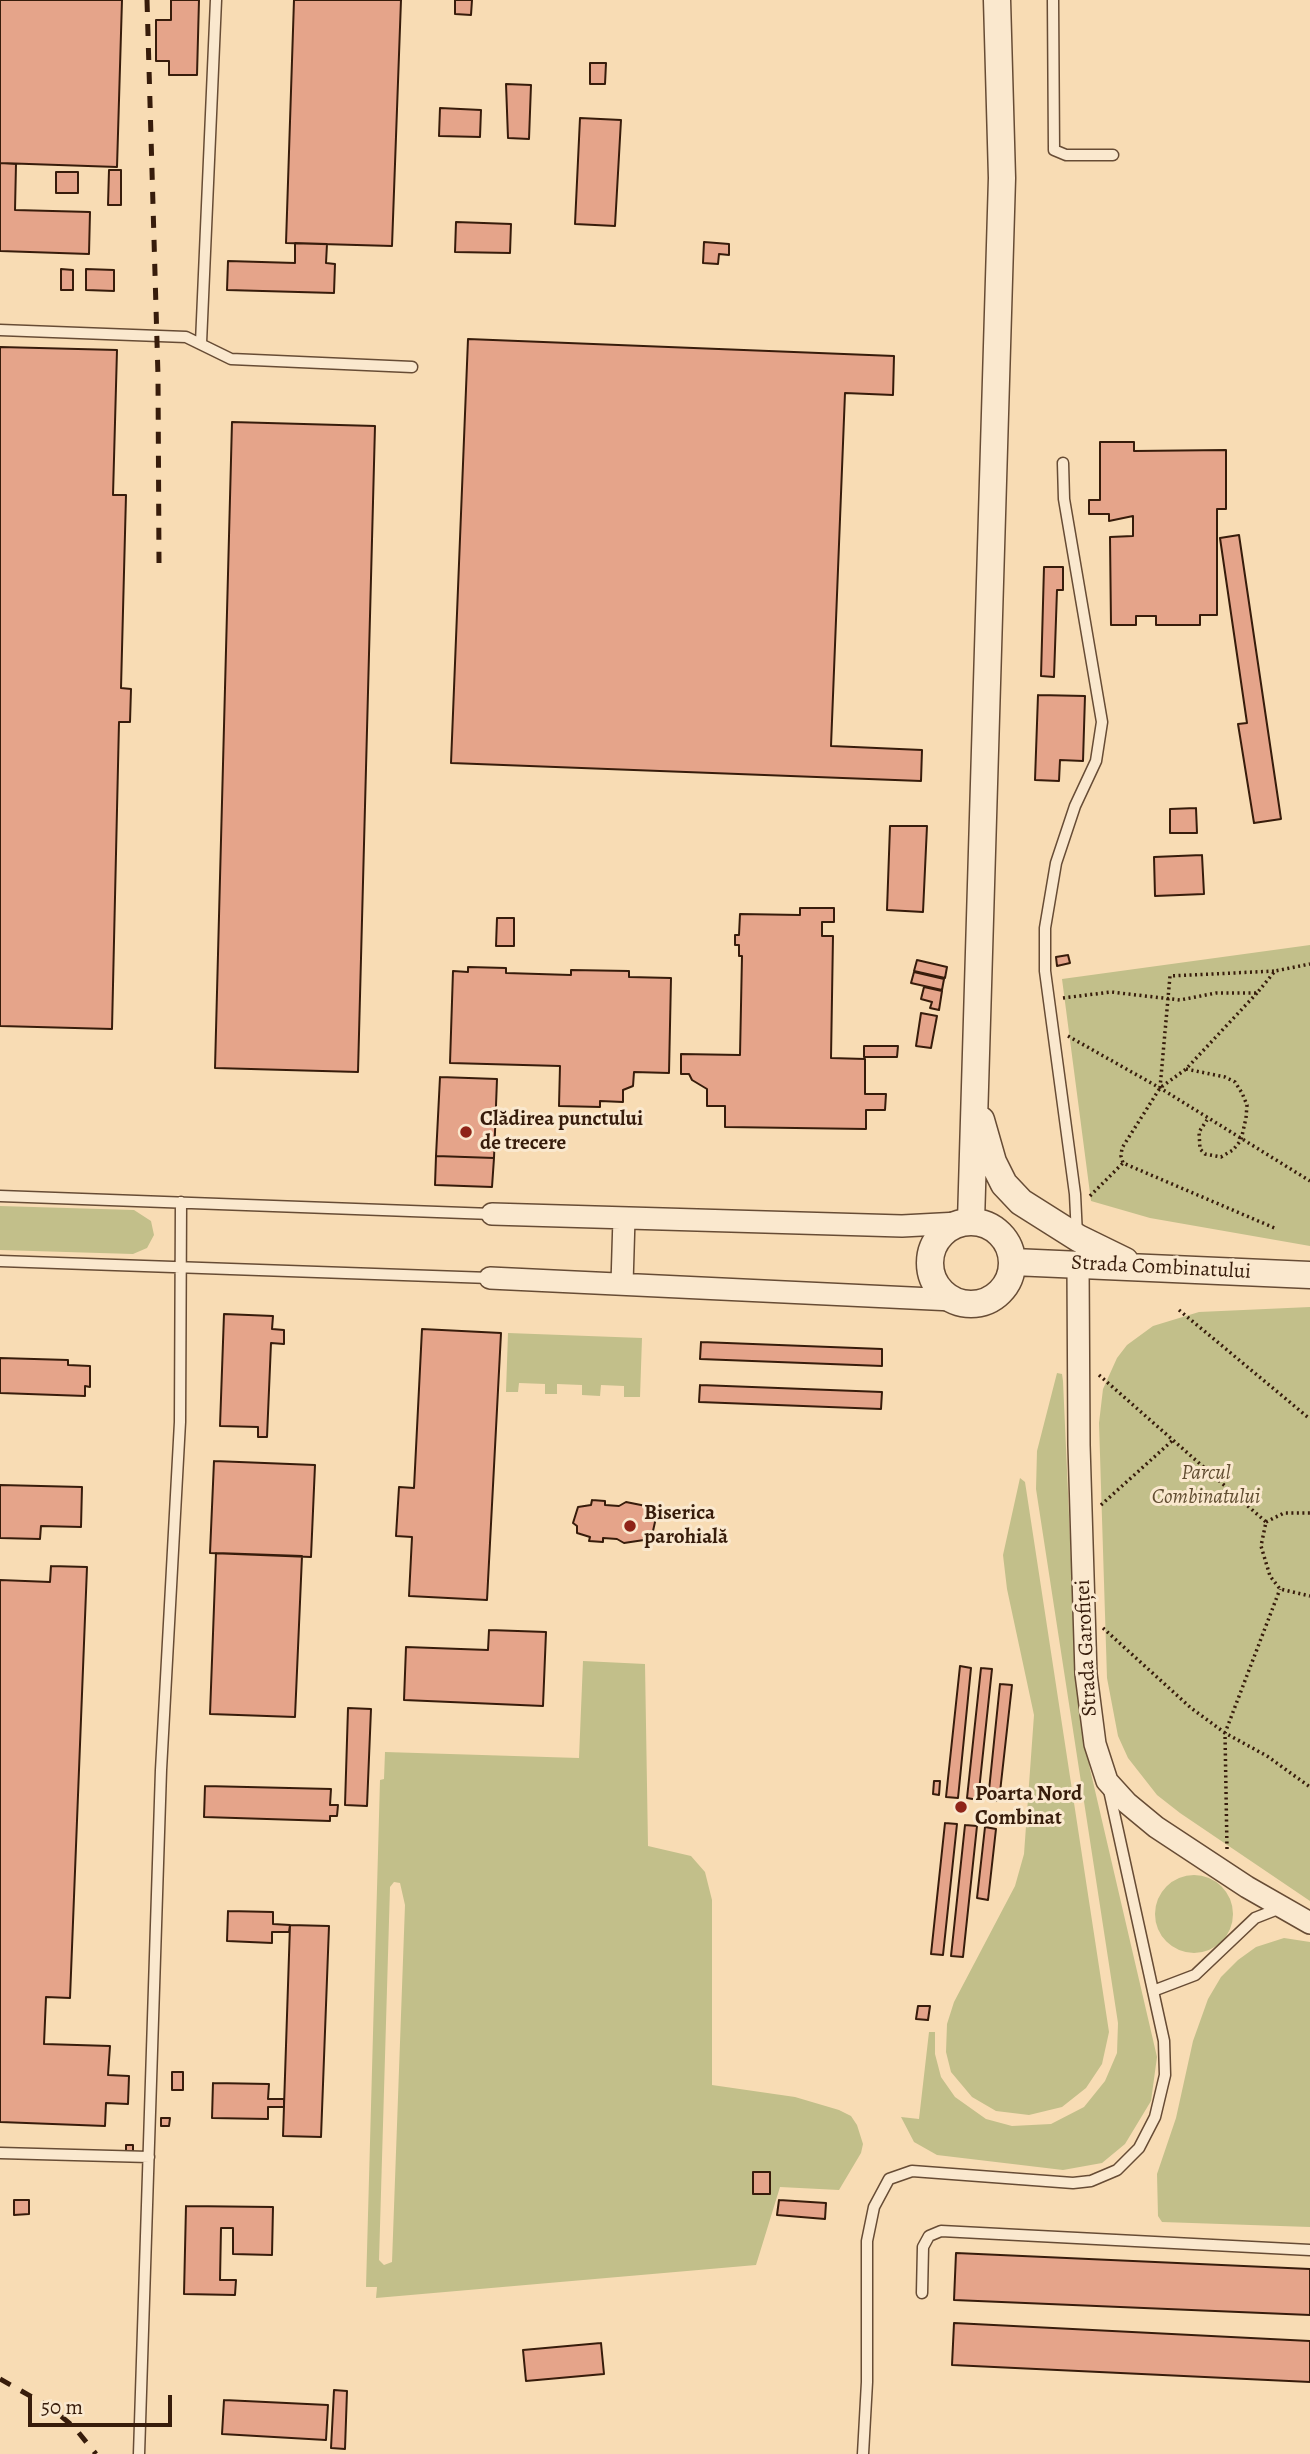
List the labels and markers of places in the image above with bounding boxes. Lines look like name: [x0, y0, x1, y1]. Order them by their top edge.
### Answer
place label: Clădirea punctului de trecere: [480, 1107, 643, 1157]
marker: Clădirea punctului de trecere: [458, 1124, 474, 1140]
place label: Biserica parohială: [644, 1501, 728, 1551]
marker: Biserica parohială: [622, 1518, 638, 1534]
place label: Poarta Nord Combinat: [975, 1782, 1082, 1832]
marker: Poarta Nord Combinat: [953, 1799, 969, 1815]

